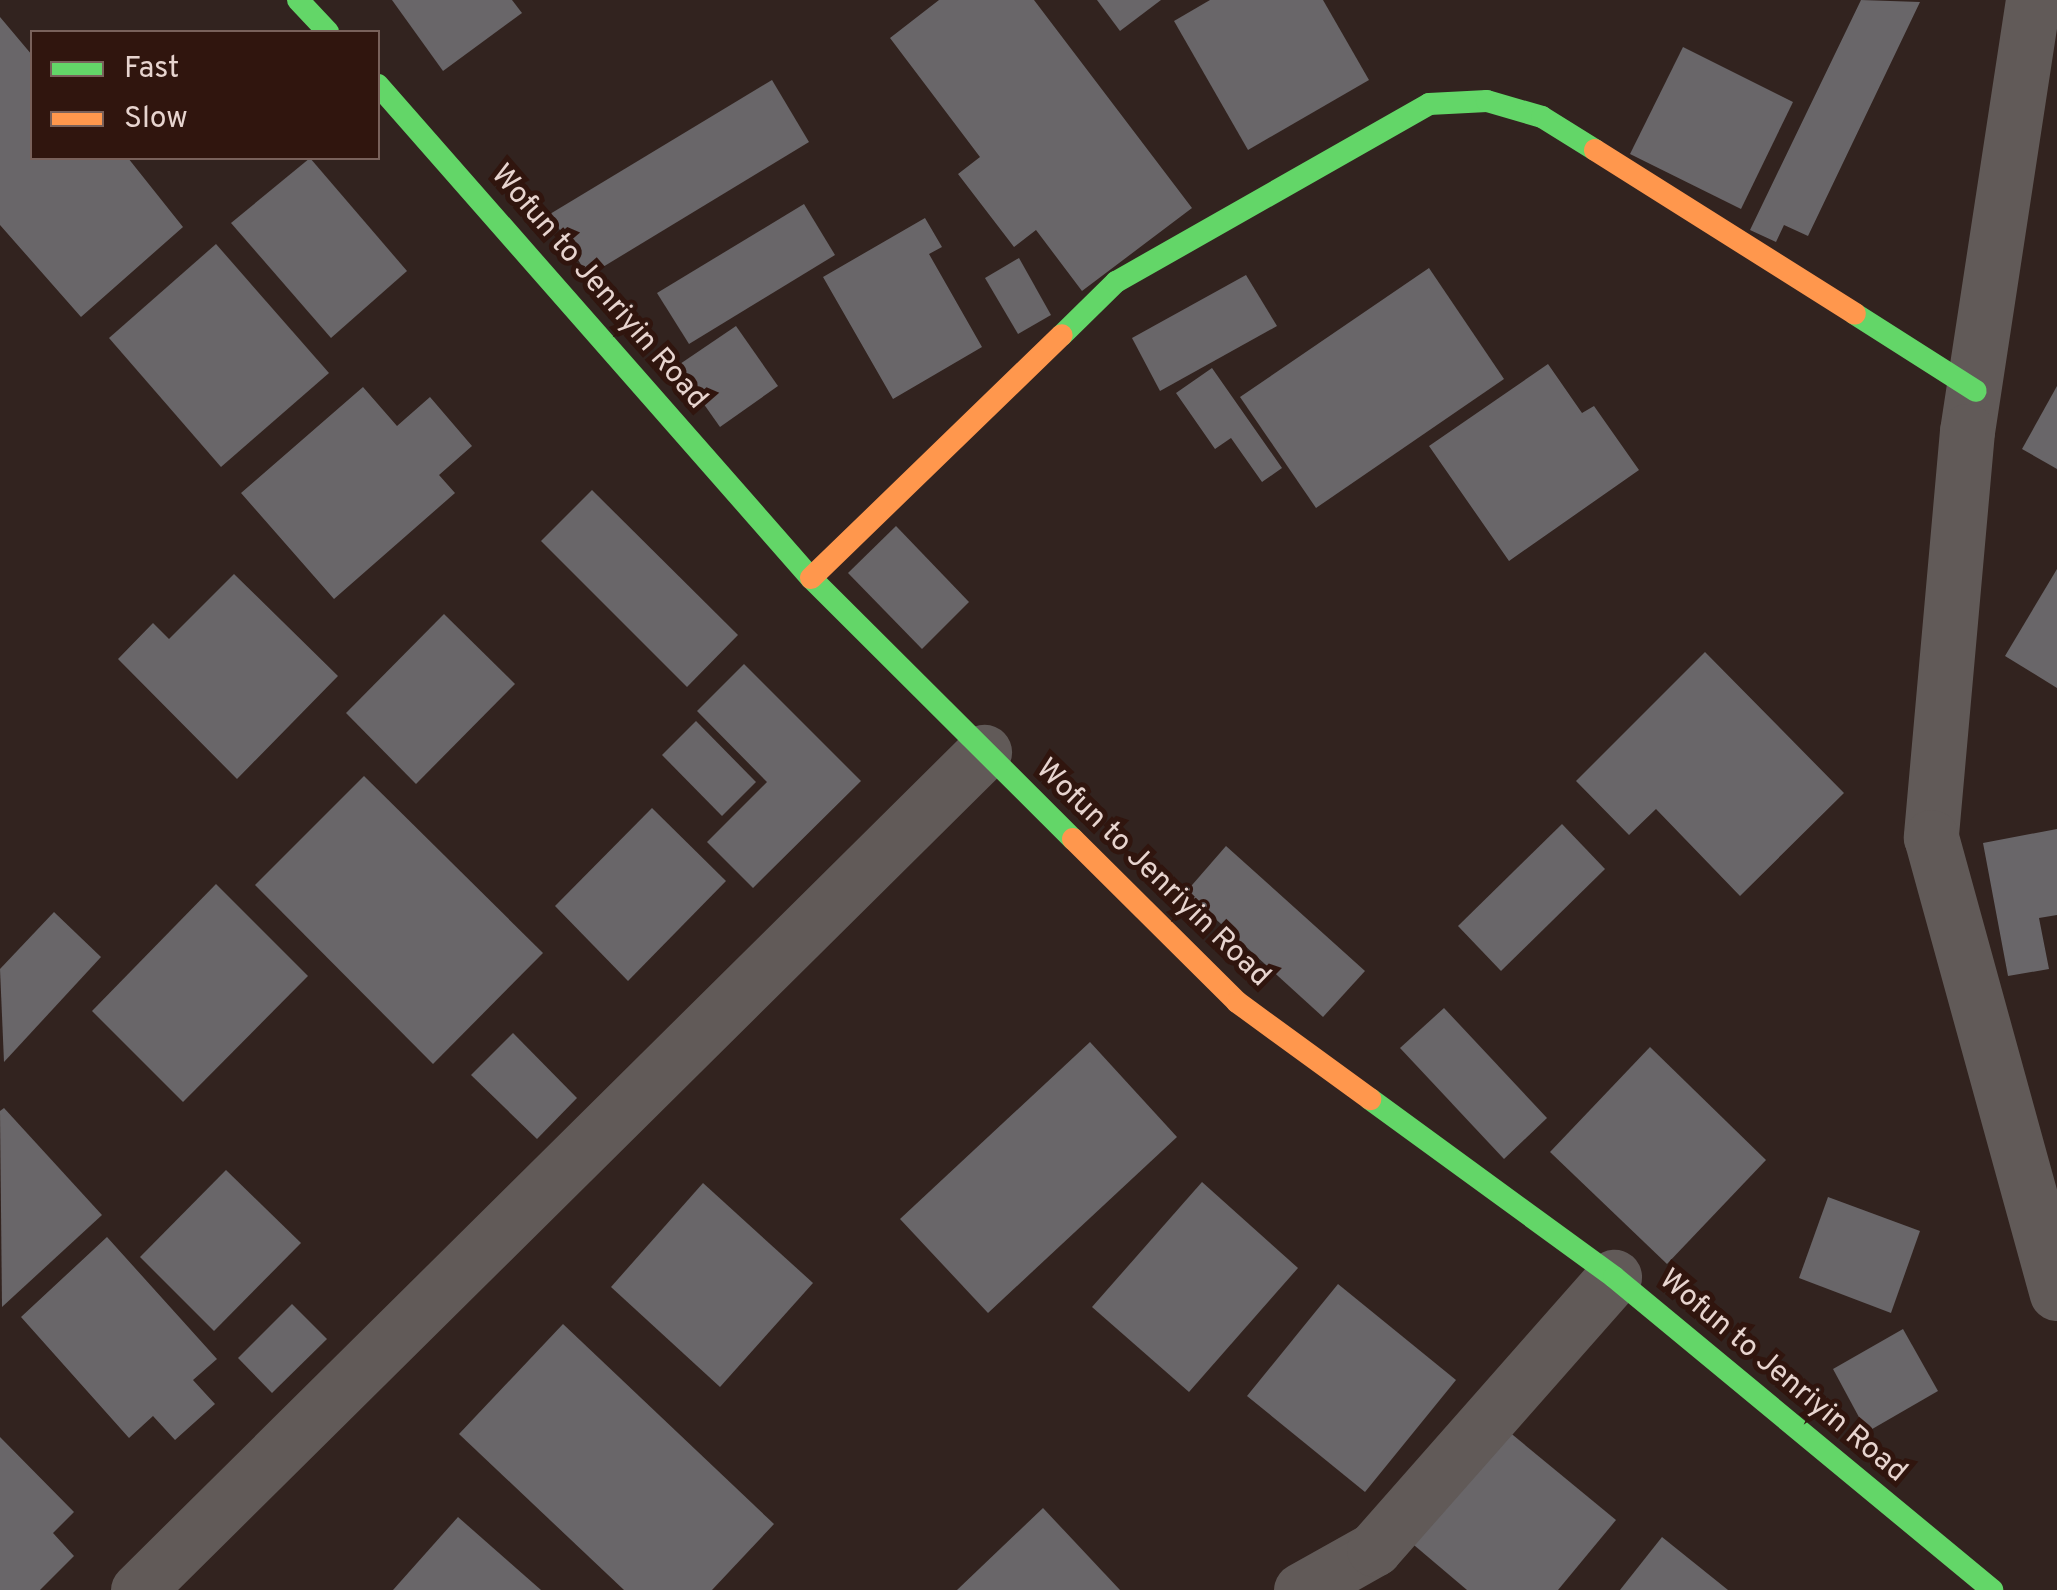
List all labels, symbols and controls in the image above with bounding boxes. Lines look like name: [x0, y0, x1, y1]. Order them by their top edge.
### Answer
legend: [30, 30, 380, 160]
text: Fast: [124, 51, 179, 88]
text: Slow: [124, 101, 188, 138]
street label: Wofun to Jenriyin Road: [482, 158, 714, 418]
street label: Wofun to Jenriyin Road: [1027, 753, 1277, 995]
street label: Wofun to Jenriyin Road: [1651, 1263, 1913, 1491]

